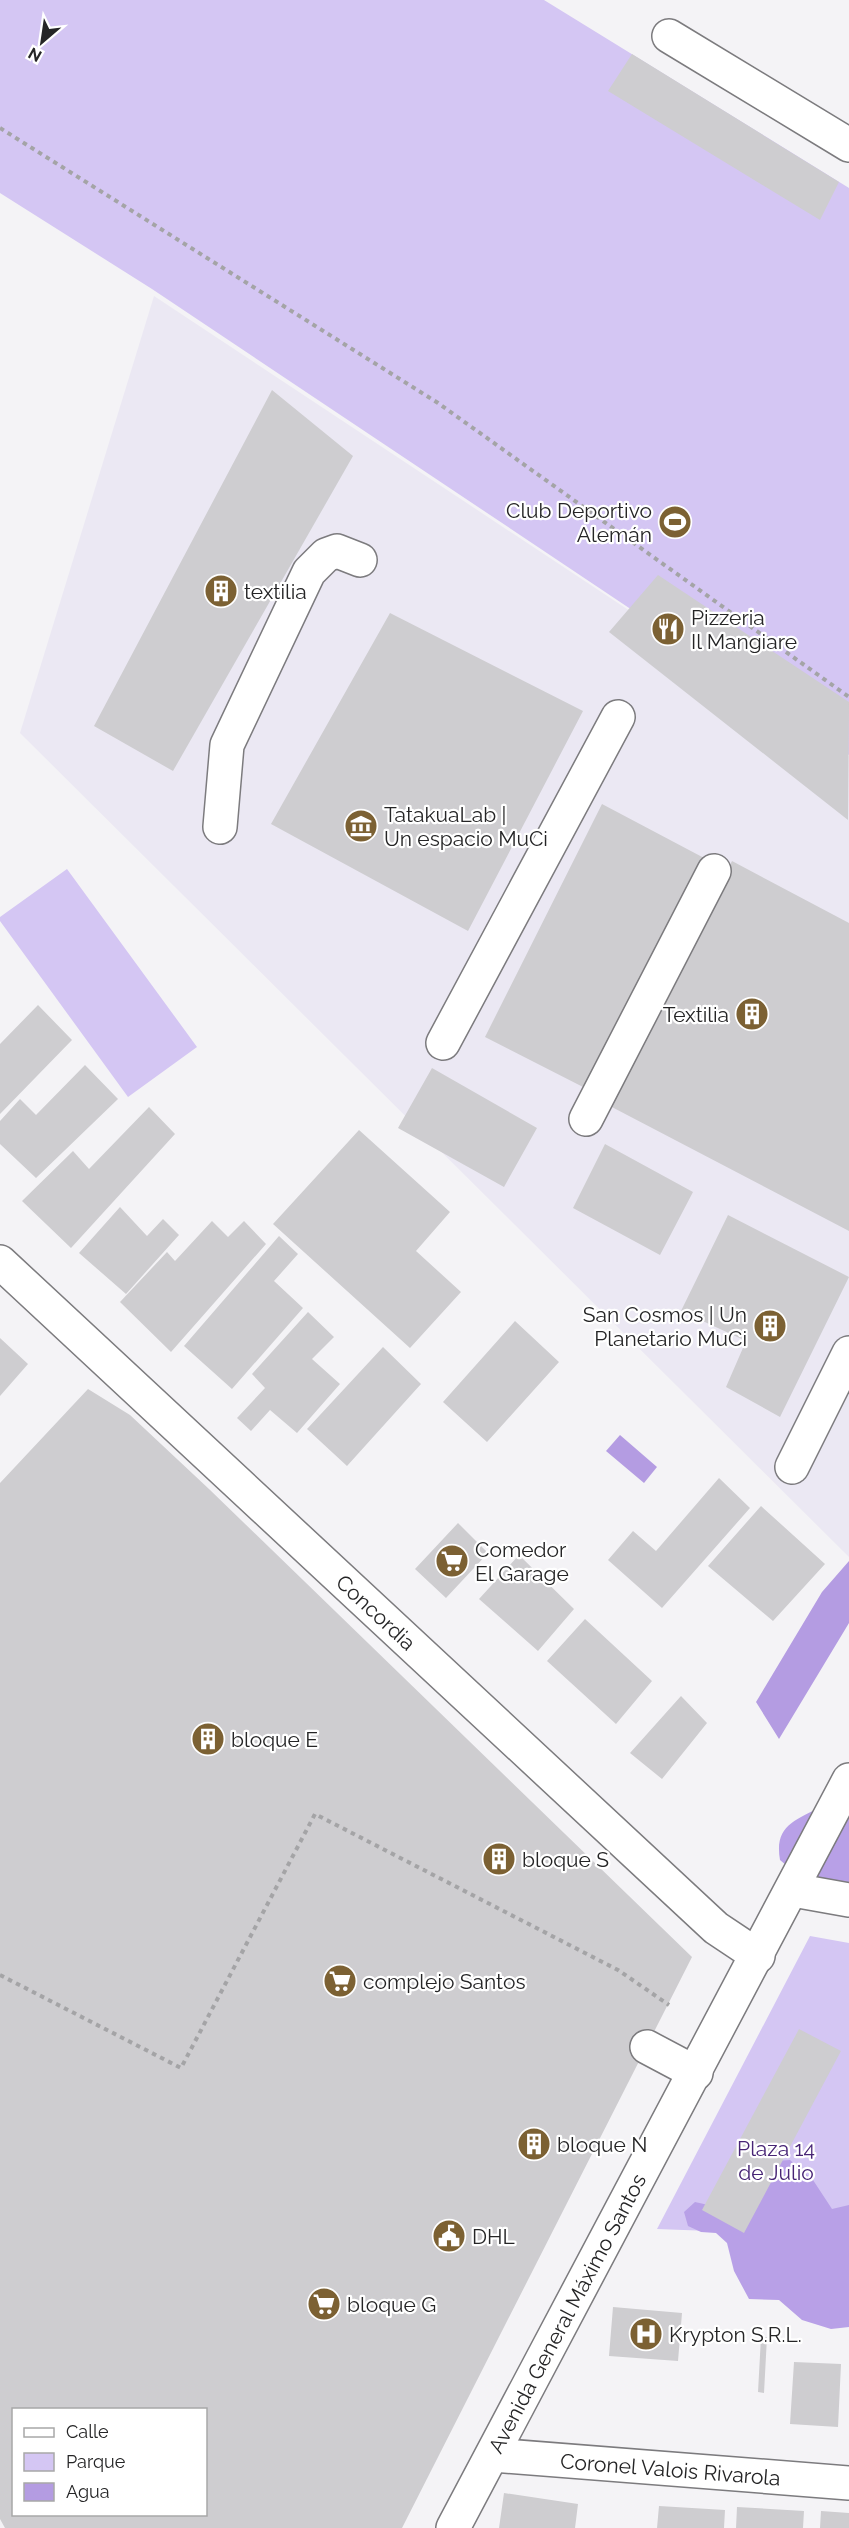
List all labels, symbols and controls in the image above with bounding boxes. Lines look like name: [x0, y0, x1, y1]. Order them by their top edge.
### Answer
north arrow: [12, 12, 72, 72]
text: N: [25, 43, 45, 66]
place label: Club Deportivo Alemán: [506, 498, 652, 547]
sports icon: Club Deportivo Alemán: [657, 504, 693, 540]
building icon: textilia: [203, 573, 239, 609]
place label: textilia: [244, 579, 307, 604]
place label: Pizzeria Il Mangiare: [691, 605, 797, 654]
restaurant icon: Pizzeria Il Mangiare: [650, 611, 686, 647]
place label: TatakuaLab | Un espacio MuCi: [384, 802, 548, 851]
museum icon: TatakuaLab | Un espacio MuCi: [343, 808, 379, 844]
building icon: Textilia: [734, 996, 770, 1032]
place label: Textilia: [663, 1002, 729, 1027]
place label: San Cosmos | Un Planetario MuCi: [583, 1302, 747, 1351]
building icon: San Cosmos | Un Planetario MuCi: [752, 1308, 788, 1344]
place label: Comedor El Garage: [475, 1537, 569, 1586]
supermarket icon: Comedor El Garage: [434, 1543, 470, 1579]
street label: Concordia: [332, 1569, 421, 1655]
building icon: bloque E: [190, 1721, 226, 1757]
place label: bloque E: [231, 1727, 318, 1752]
building icon: bloque S: [481, 1841, 517, 1877]
place label: bloque S: [522, 1847, 609, 1872]
supermarket icon: complejo Santos: [322, 1963, 358, 1999]
place label: complejo Santos: [363, 1969, 526, 1994]
building icon: bloque N: [516, 2126, 552, 2162]
place label: bloque N: [557, 2132, 648, 2157]
park label: Plaza 14 de Julio: [737, 2136, 815, 2185]
street label: Avenida General Máximo Santos: [483, 2169, 651, 2457]
public building icon: DHL: [431, 2218, 467, 2254]
place label: DHL: [472, 2224, 515, 2249]
supermarket icon: bloque G: [306, 2286, 342, 2322]
place label: bloque G: [347, 2292, 436, 2317]
hospital icon: Krypton S.R.L.: [628, 2316, 664, 2352]
place label: Krypton S.R.L.: [669, 2322, 802, 2347]
legend: [12, 2408, 207, 2516]
text: Calle: [66, 2421, 109, 2442]
street label: Coronel Valois Rivarola: [559, 2448, 782, 2490]
text: Parque: [66, 2451, 126, 2472]
text: Agua: [66, 2481, 110, 2502]

